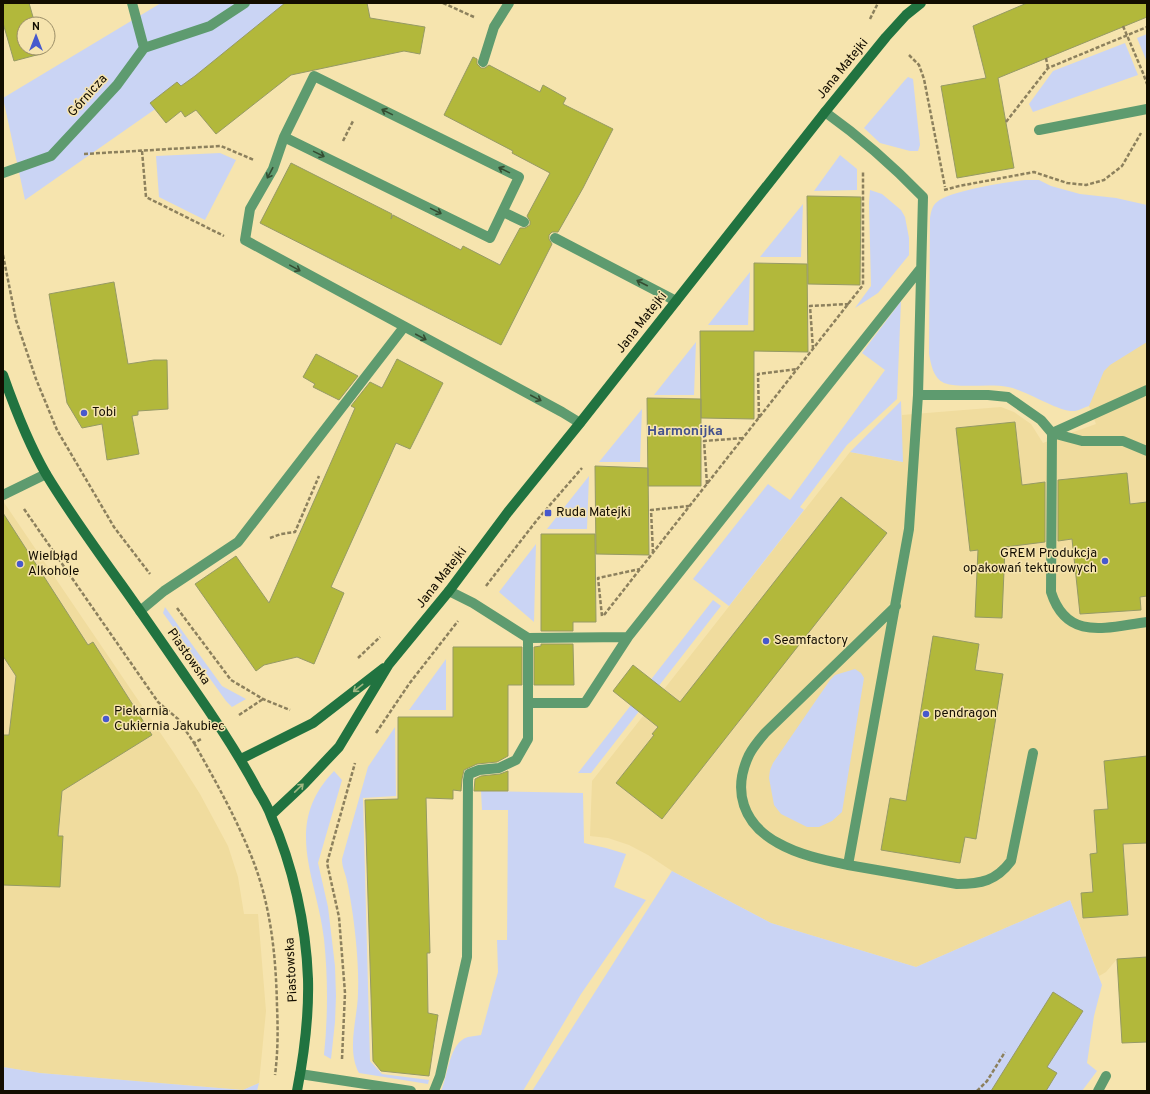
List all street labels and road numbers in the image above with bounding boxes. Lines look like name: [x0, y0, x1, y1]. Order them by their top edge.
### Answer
street label: Jana Matejki: [814, 35, 872, 103]
street label: Górnicza: [65, 71, 111, 121]
street label: Jana Matejki: [613, 289, 671, 357]
street label: Jana Matejki: [413, 544, 471, 612]
street label: Piastowska: [163, 626, 213, 688]
street label: Piastowska: [282, 937, 302, 1003]

